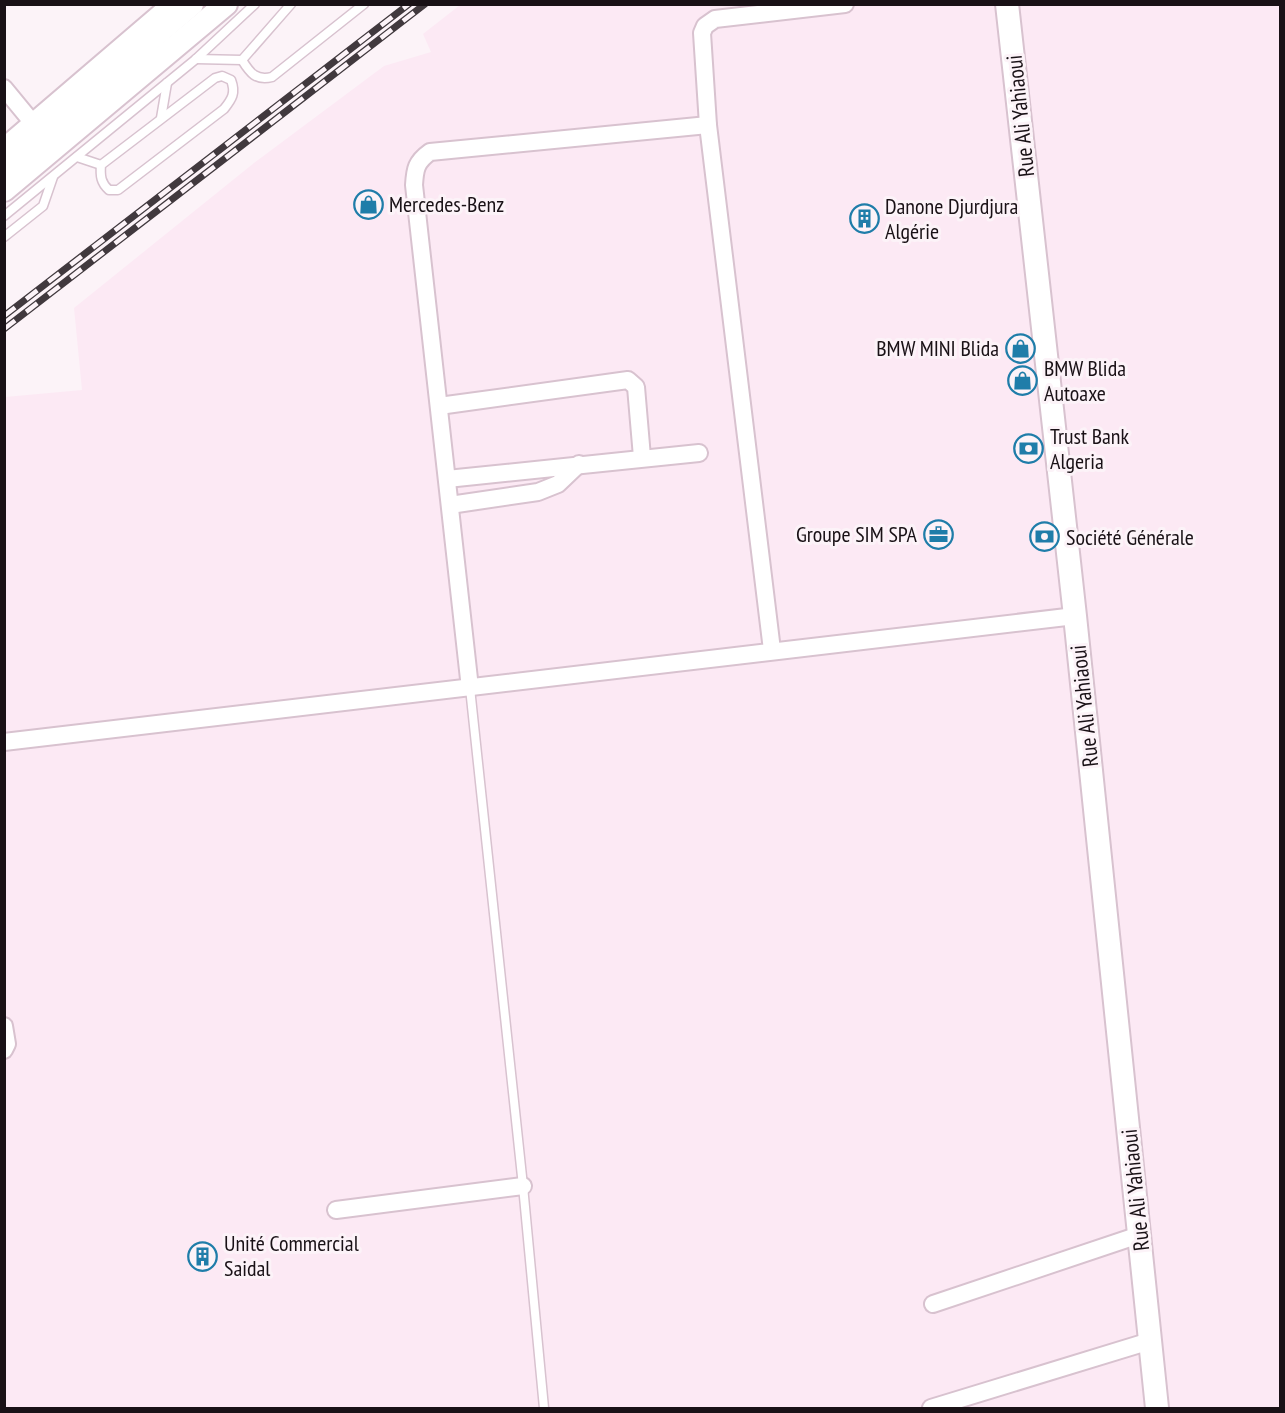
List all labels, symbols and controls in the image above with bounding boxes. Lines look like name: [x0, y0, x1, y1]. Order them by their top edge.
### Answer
street label: Rue Ali Yahiaoui: [1000, 54, 1040, 178]
shop icon: Mercedes-Benz: [352, 188, 384, 220]
place label: Mercedes-Benz: [389, 190, 504, 218]
place label: Danone Djurdjura Algérie: [885, 192, 1018, 245]
building icon: Danone Djurdjura Algérie: [848, 203, 880, 235]
shop icon: BMW MINI Blida: [1004, 332, 1036, 364]
place label: BMW MINI Blida: [876, 334, 999, 362]
place label: BMW Blida Autoaxe: [1044, 354, 1126, 407]
shop icon: BMW Blida Autoaxe: [1007, 365, 1039, 397]
place label: Trust Bank Algeria: [1050, 422, 1130, 475]
bank icon: Trust Bank Algeria: [1013, 433, 1045, 465]
office icon: Groupe SIM SPA: [922, 518, 954, 550]
place label: Groupe SIM SPA: [796, 520, 918, 548]
bank icon: Société Générale: [1029, 521, 1061, 553]
place label: Société Générale: [1066, 523, 1194, 551]
street label: Rue Ali Yahiaoui: [1064, 644, 1104, 768]
street label: Rue Ali Yahiaoui: [1115, 1128, 1155, 1252]
place label: Unité Commercial Saidal: [224, 1229, 360, 1282]
building icon: Unité Commercial Saidal: [187, 1240, 219, 1272]

